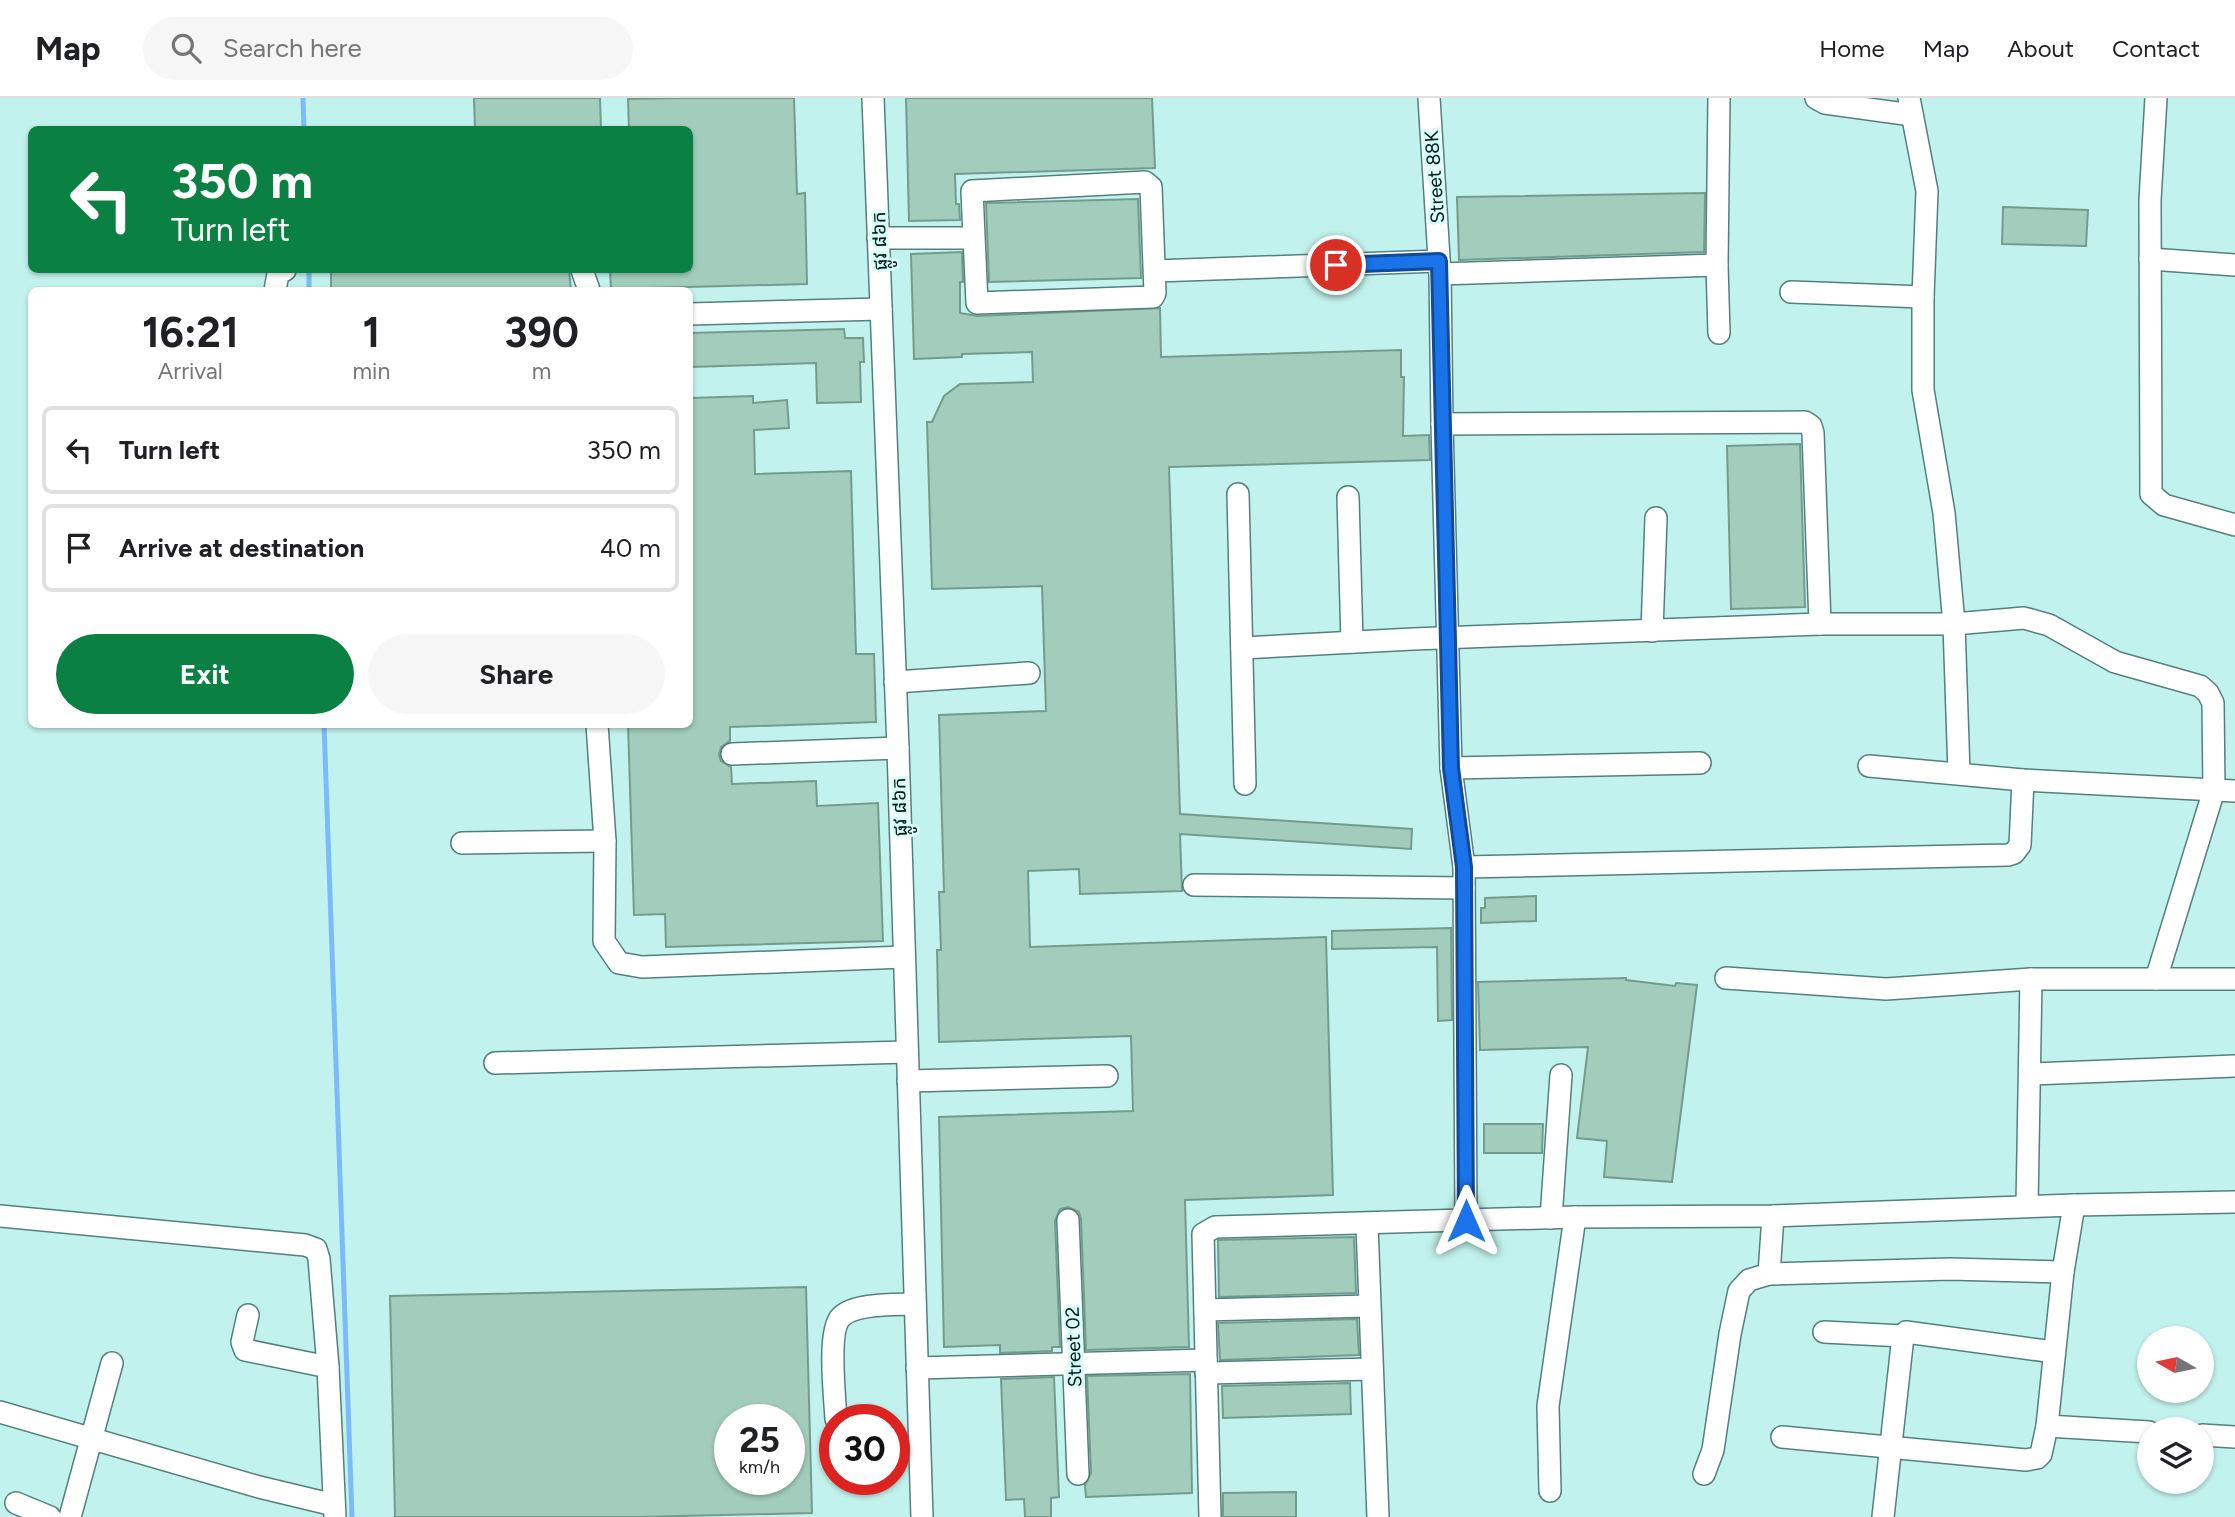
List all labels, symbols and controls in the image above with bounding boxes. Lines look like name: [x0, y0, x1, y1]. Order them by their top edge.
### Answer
search box: [143, 17, 633, 80]
text: Map: [35, 29, 101, 68]
icon: search: [167, 29, 205, 67]
text: Search here: [223, 32, 362, 64]
text: Home: [1819, 34, 1885, 63]
text: Map: [1923, 34, 1969, 63]
text: About: [2007, 34, 2074, 63]
text: Contact: [2112, 34, 2200, 63]
street label: Street 88K: [1420, 129, 1449, 224]
text: 350 m: [171, 151, 313, 210]
icon: left: [56, 154, 147, 245]
text: Turn left: [171, 211, 290, 249]
street label: ផ្លូវ ៨៦ក: [867, 211, 898, 271]
pin: [1306, 235, 1366, 295]
icon: arrive: [1317, 246, 1355, 284]
text: 16:21: [142, 307, 239, 358]
text: 1: [363, 307, 380, 358]
text: 390: [504, 307, 579, 358]
text: Arrival: [158, 357, 223, 385]
text: min: [353, 357, 390, 385]
text: m: [532, 357, 551, 385]
icon: left: [60, 431, 98, 469]
text: Turn left: [119, 434, 220, 466]
text: 350 m: [587, 434, 661, 466]
icon: arrive: [60, 529, 98, 567]
text: Arrive at destination: [119, 532, 364, 564]
text: 40 m: [600, 532, 661, 564]
button: Exit: [56, 634, 354, 714]
button: Share: [368, 634, 665, 714]
street label: ផ្លូវ ៨៦ក: [887, 777, 918, 837]
position arrow: [1429, 1184, 1503, 1258]
street label: Street 02: [1061, 1306, 1086, 1388]
north arrow: [2137, 1326, 2214, 1404]
map controls: [2137, 1326, 2214, 1494]
speed limit sign: 30: [819, 1404, 910, 1495]
button: layers: [2137, 1417, 2214, 1494]
text: 25: [739, 1419, 780, 1461]
text: km/h: [739, 1456, 780, 1478]

